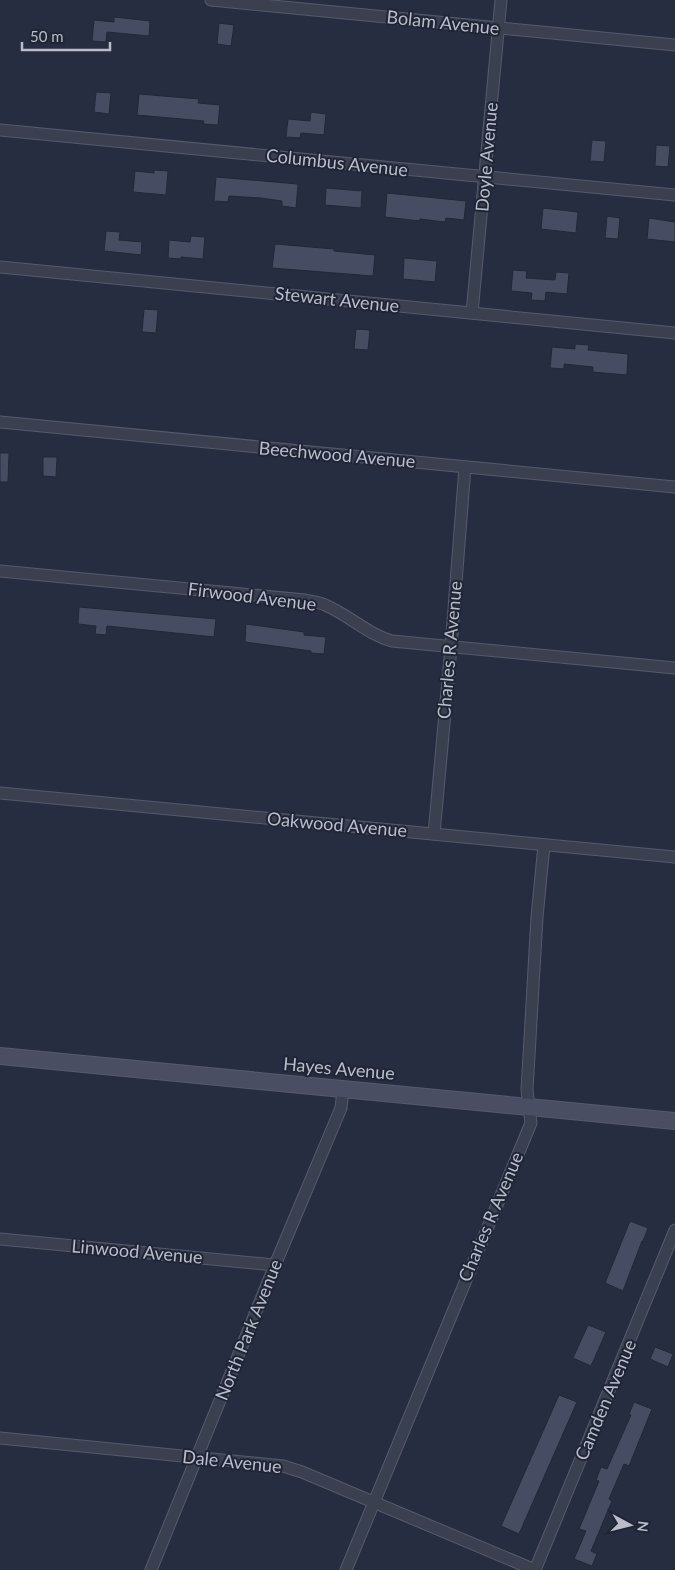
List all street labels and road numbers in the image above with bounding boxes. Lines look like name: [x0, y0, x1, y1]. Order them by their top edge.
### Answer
street label: Bolam Avenue: [386, 5, 501, 39]
street label: Doyle Avenue: [470, 101, 502, 213]
street label: Columbus Avenue: [265, 144, 409, 180]
street label: Stewart Avenue: [274, 282, 400, 316]
street label: Beechwood Avenue: [258, 436, 416, 472]
street label: Firwood Avenue: [187, 577, 318, 615]
street label: Charles R Avenue: [432, 580, 466, 720]
street label: Oakwood Avenue: [266, 807, 408, 841]
street label: Hayes Avenue: [282, 1052, 396, 1084]
street label: Charles R Avenue: [453, 1149, 527, 1285]
street label: Linwood Avenue: [71, 1234, 204, 1268]
street label: North Park Avenue: [210, 1256, 286, 1403]
street label: Camden Avenue: [570, 1336, 640, 1463]
street label: Dale Avenue: [181, 1445, 283, 1477]

